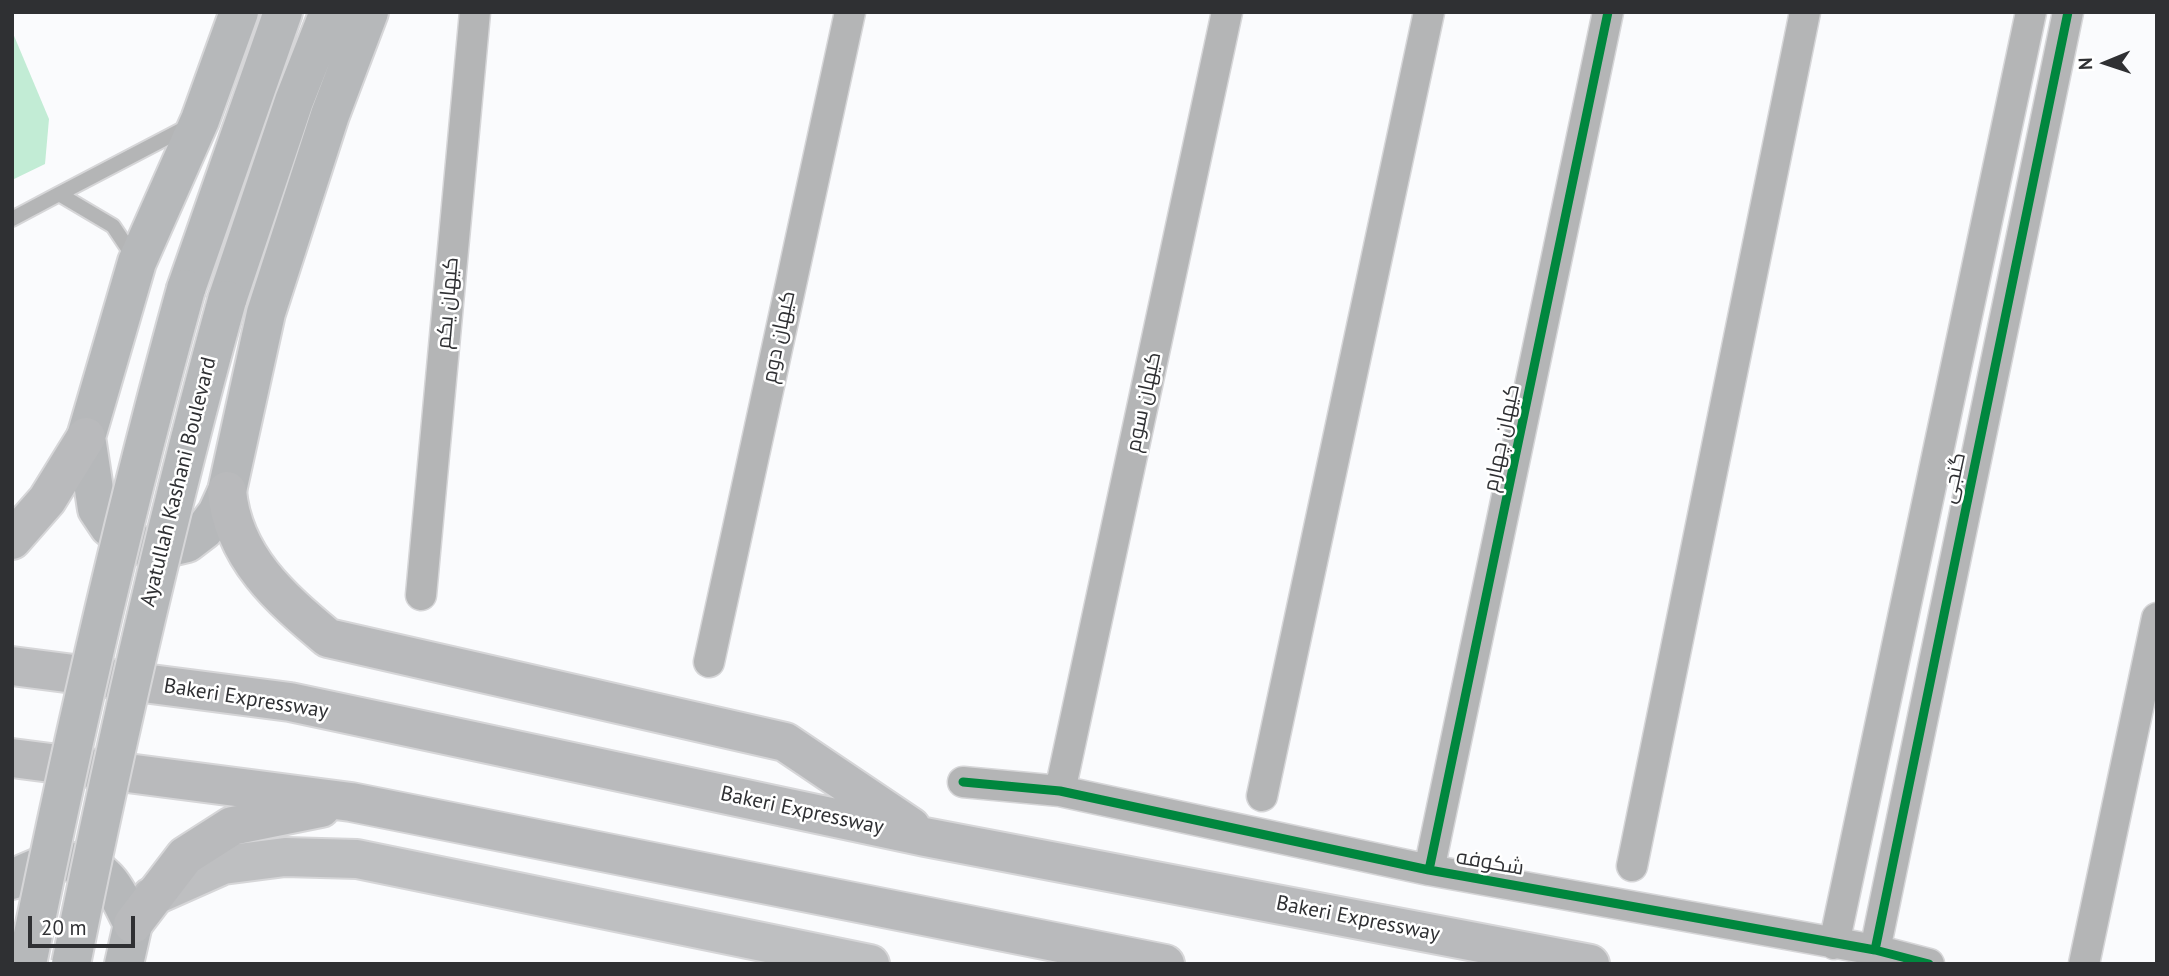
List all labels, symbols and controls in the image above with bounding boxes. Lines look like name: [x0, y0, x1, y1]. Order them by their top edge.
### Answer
north arrow: [2071, 28, 2141, 98]
text: N: [2073, 57, 2097, 70]
street label: کیهان یکم: [431, 256, 465, 350]
street label: کیهان دوم: [757, 289, 801, 385]
street label: کیهان سوم: [1121, 350, 1167, 454]
street label: Ayatullah Kashani Boulevard: [136, 355, 222, 609]
street label: کیهان چهارم: [1478, 382, 1526, 494]
street label: گنجی: [1936, 450, 1972, 506]
street label: Bakeri Expressway: [162, 674, 330, 724]
street label: Bakeri Expressway: [718, 781, 886, 841]
street label: شکوفه: [1454, 845, 1526, 881]
street label: Bakeri Expressway: [1274, 891, 1442, 947]
scale bar: [32, 902, 138, 946]
text: 20 m: [41, 914, 87, 941]

